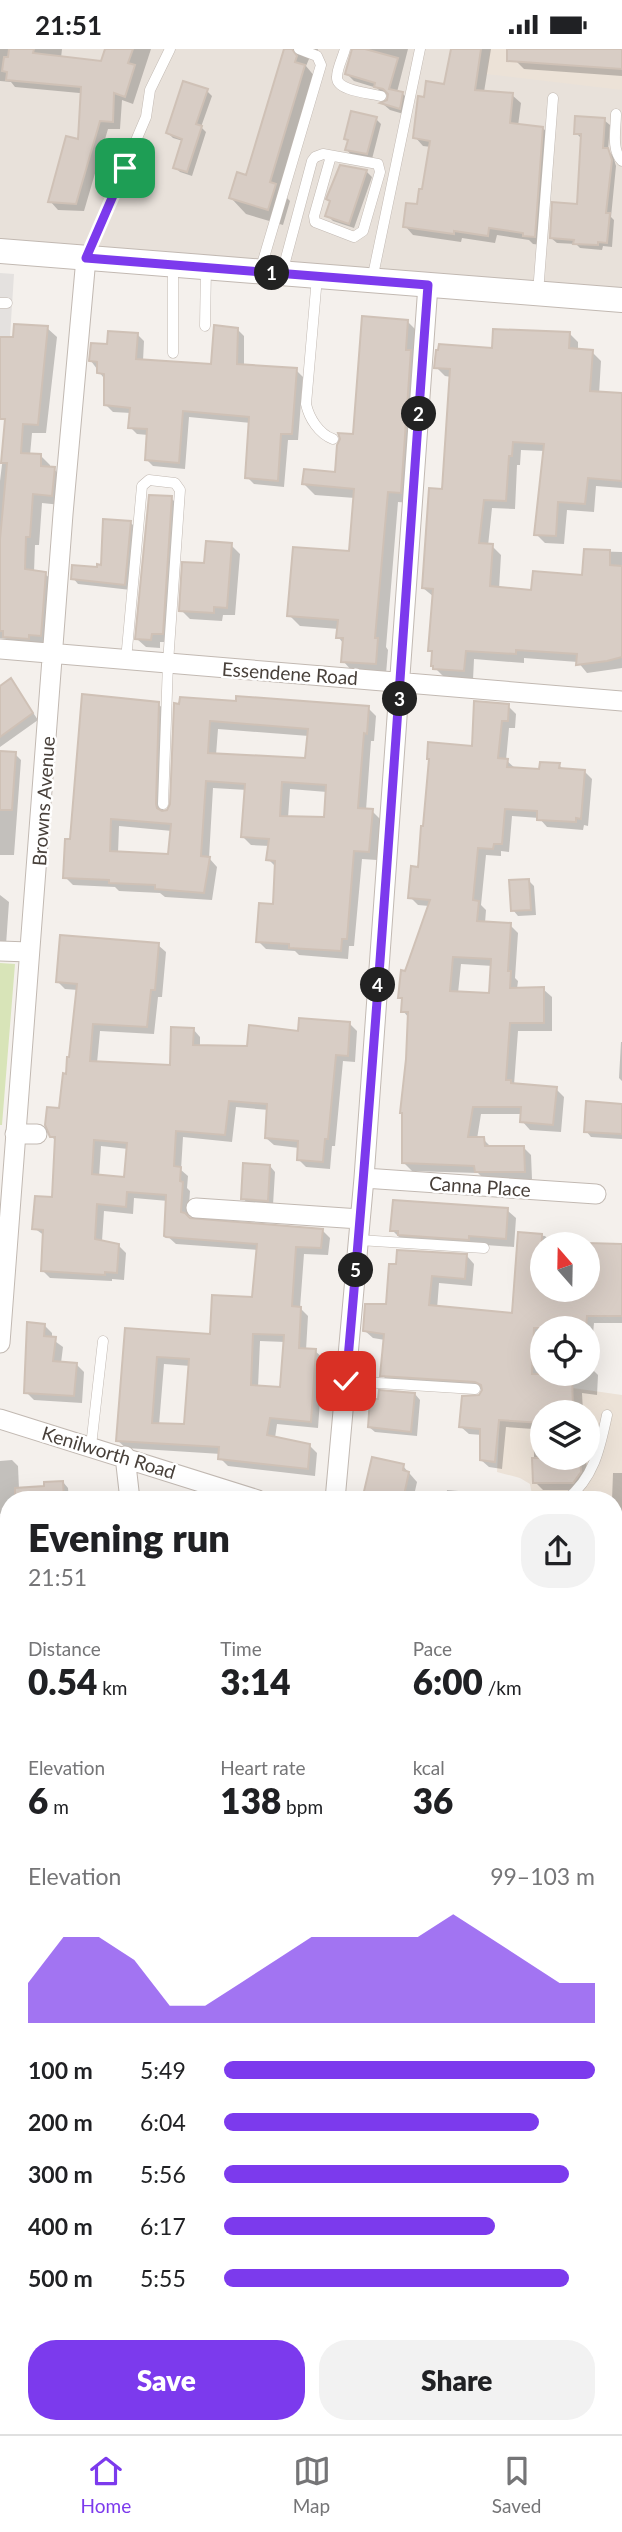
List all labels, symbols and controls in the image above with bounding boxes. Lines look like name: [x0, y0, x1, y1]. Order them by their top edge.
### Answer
text: 21:51: [35, 9, 102, 41]
pin: [95, 138, 155, 198]
icon: arrive: [106, 149, 144, 187]
pin: 1: [254, 255, 290, 291]
text: 1: [266, 261, 277, 284]
pin: 2: [402, 397, 436, 431]
text: 2: [413, 402, 424, 425]
street label: Essendene Road: [221, 657, 359, 689]
pin: 3: [382, 681, 418, 717]
text: 3: [394, 687, 405, 710]
street label: Browns Avenue: [27, 735, 59, 867]
pin: 4: [360, 967, 396, 1003]
text: 4: [372, 973, 383, 996]
street label: Canna Place: [428, 1171, 532, 1201]
north arrow: [530, 1232, 600, 1302]
map controls: [530, 1232, 600, 1470]
pin: 5: [338, 1253, 374, 1287]
text: 5: [350, 1258, 361, 1281]
button: locate: [530, 1316, 600, 1386]
pin: [316, 1351, 376, 1411]
icon: check: [327, 1362, 365, 1400]
button: layers: [530, 1400, 600, 1470]
street label: Kenilworth Road: [39, 1421, 179, 1483]
text: Evening run: [28, 1514, 230, 1560]
button: share: [521, 1514, 595, 1588]
text: 21:51: [28, 1563, 87, 1591]
text: Distance: [28, 1637, 101, 1660]
text: Time: [220, 1637, 262, 1660]
text: Pace: [413, 1637, 452, 1660]
text: 0.54: [28, 1660, 97, 1702]
text: 3:14: [220, 1660, 291, 1702]
text: 6:00: [413, 1660, 483, 1702]
text: km: [97, 1676, 127, 1699]
text: /km: [483, 1676, 522, 1699]
text: Elevation: [28, 1756, 105, 1779]
text: Heart rate: [220, 1756, 306, 1779]
text: kcal: [413, 1756, 445, 1779]
text: 6: [28, 1779, 48, 1821]
text: 138: [220, 1779, 281, 1821]
text: 36: [413, 1779, 453, 1821]
text: m: [48, 1795, 69, 1818]
text: bpm: [281, 1795, 323, 1818]
text: Elevation: [28, 1862, 121, 1890]
text: 99–103 m: [490, 1862, 595, 1890]
text: 100 m: [28, 2056, 93, 2084]
text: 5:49: [140, 2056, 186, 2084]
text: 200 m: [28, 2108, 93, 2136]
text: 6:04: [140, 2108, 186, 2136]
text: 300 m: [28, 2160, 93, 2188]
text: 5:56: [140, 2160, 186, 2188]
text: 400 m: [28, 2212, 93, 2240]
text: 6:17: [140, 2212, 186, 2240]
text: 500 m: [28, 2264, 93, 2292]
text: 5:55: [140, 2264, 186, 2292]
button: Save: [28, 2340, 305, 2420]
button: Share: [319, 2340, 595, 2420]
tab: Home: [81, 2452, 131, 2517]
tab: Map: [293, 2452, 331, 2517]
tab: Saved: [492, 2452, 541, 2517]

